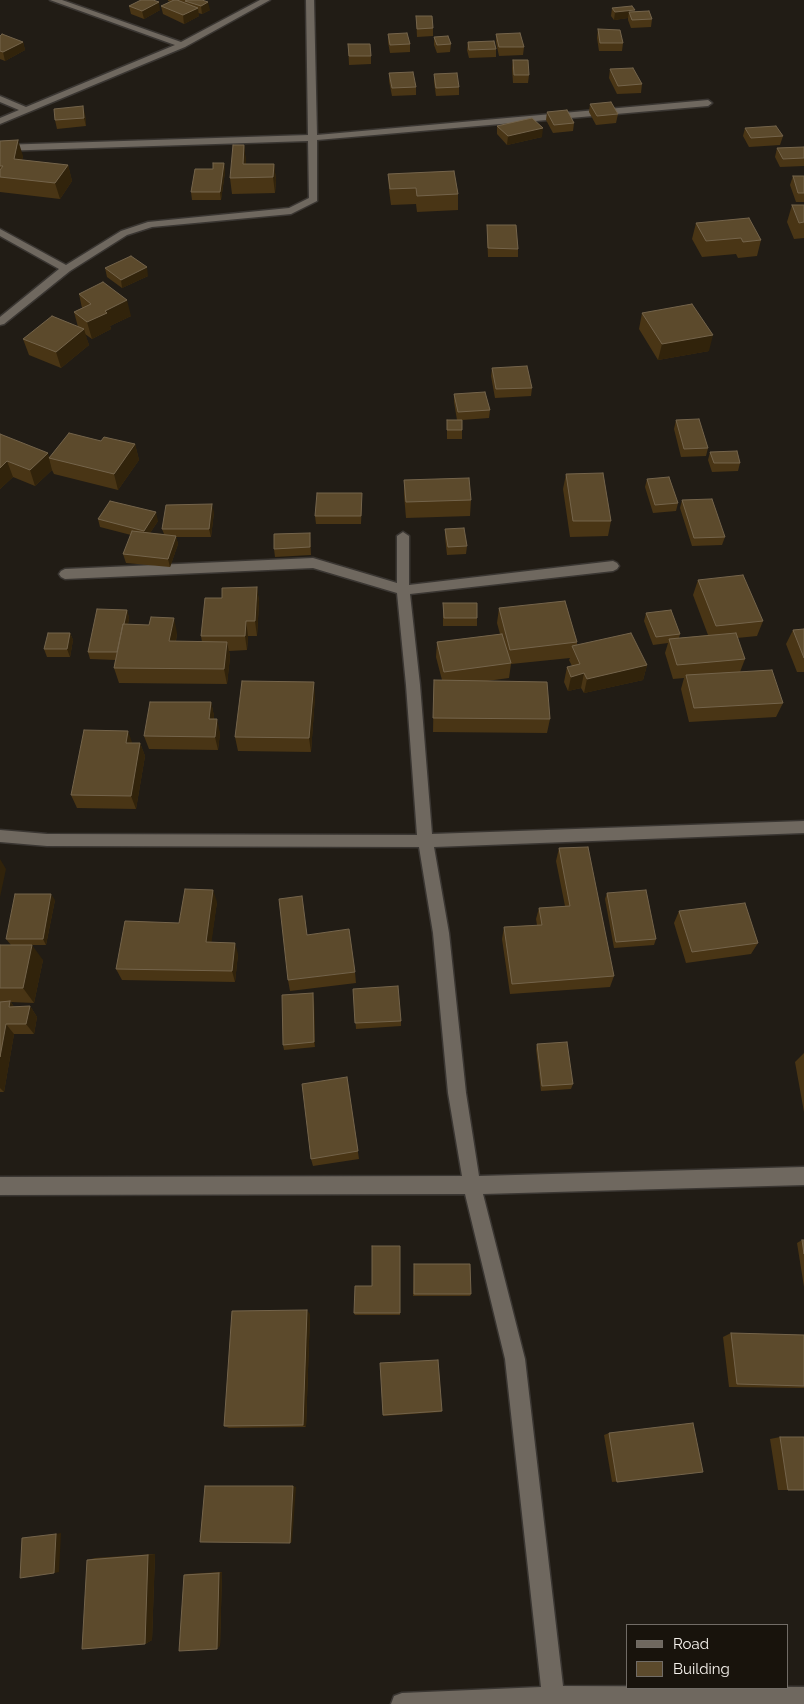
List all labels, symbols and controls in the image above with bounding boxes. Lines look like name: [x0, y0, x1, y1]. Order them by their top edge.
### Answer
legend: [626, 1624, 789, 1689]
text: Road: [673, 1635, 709, 1653]
text: Building: [673, 1660, 730, 1678]

